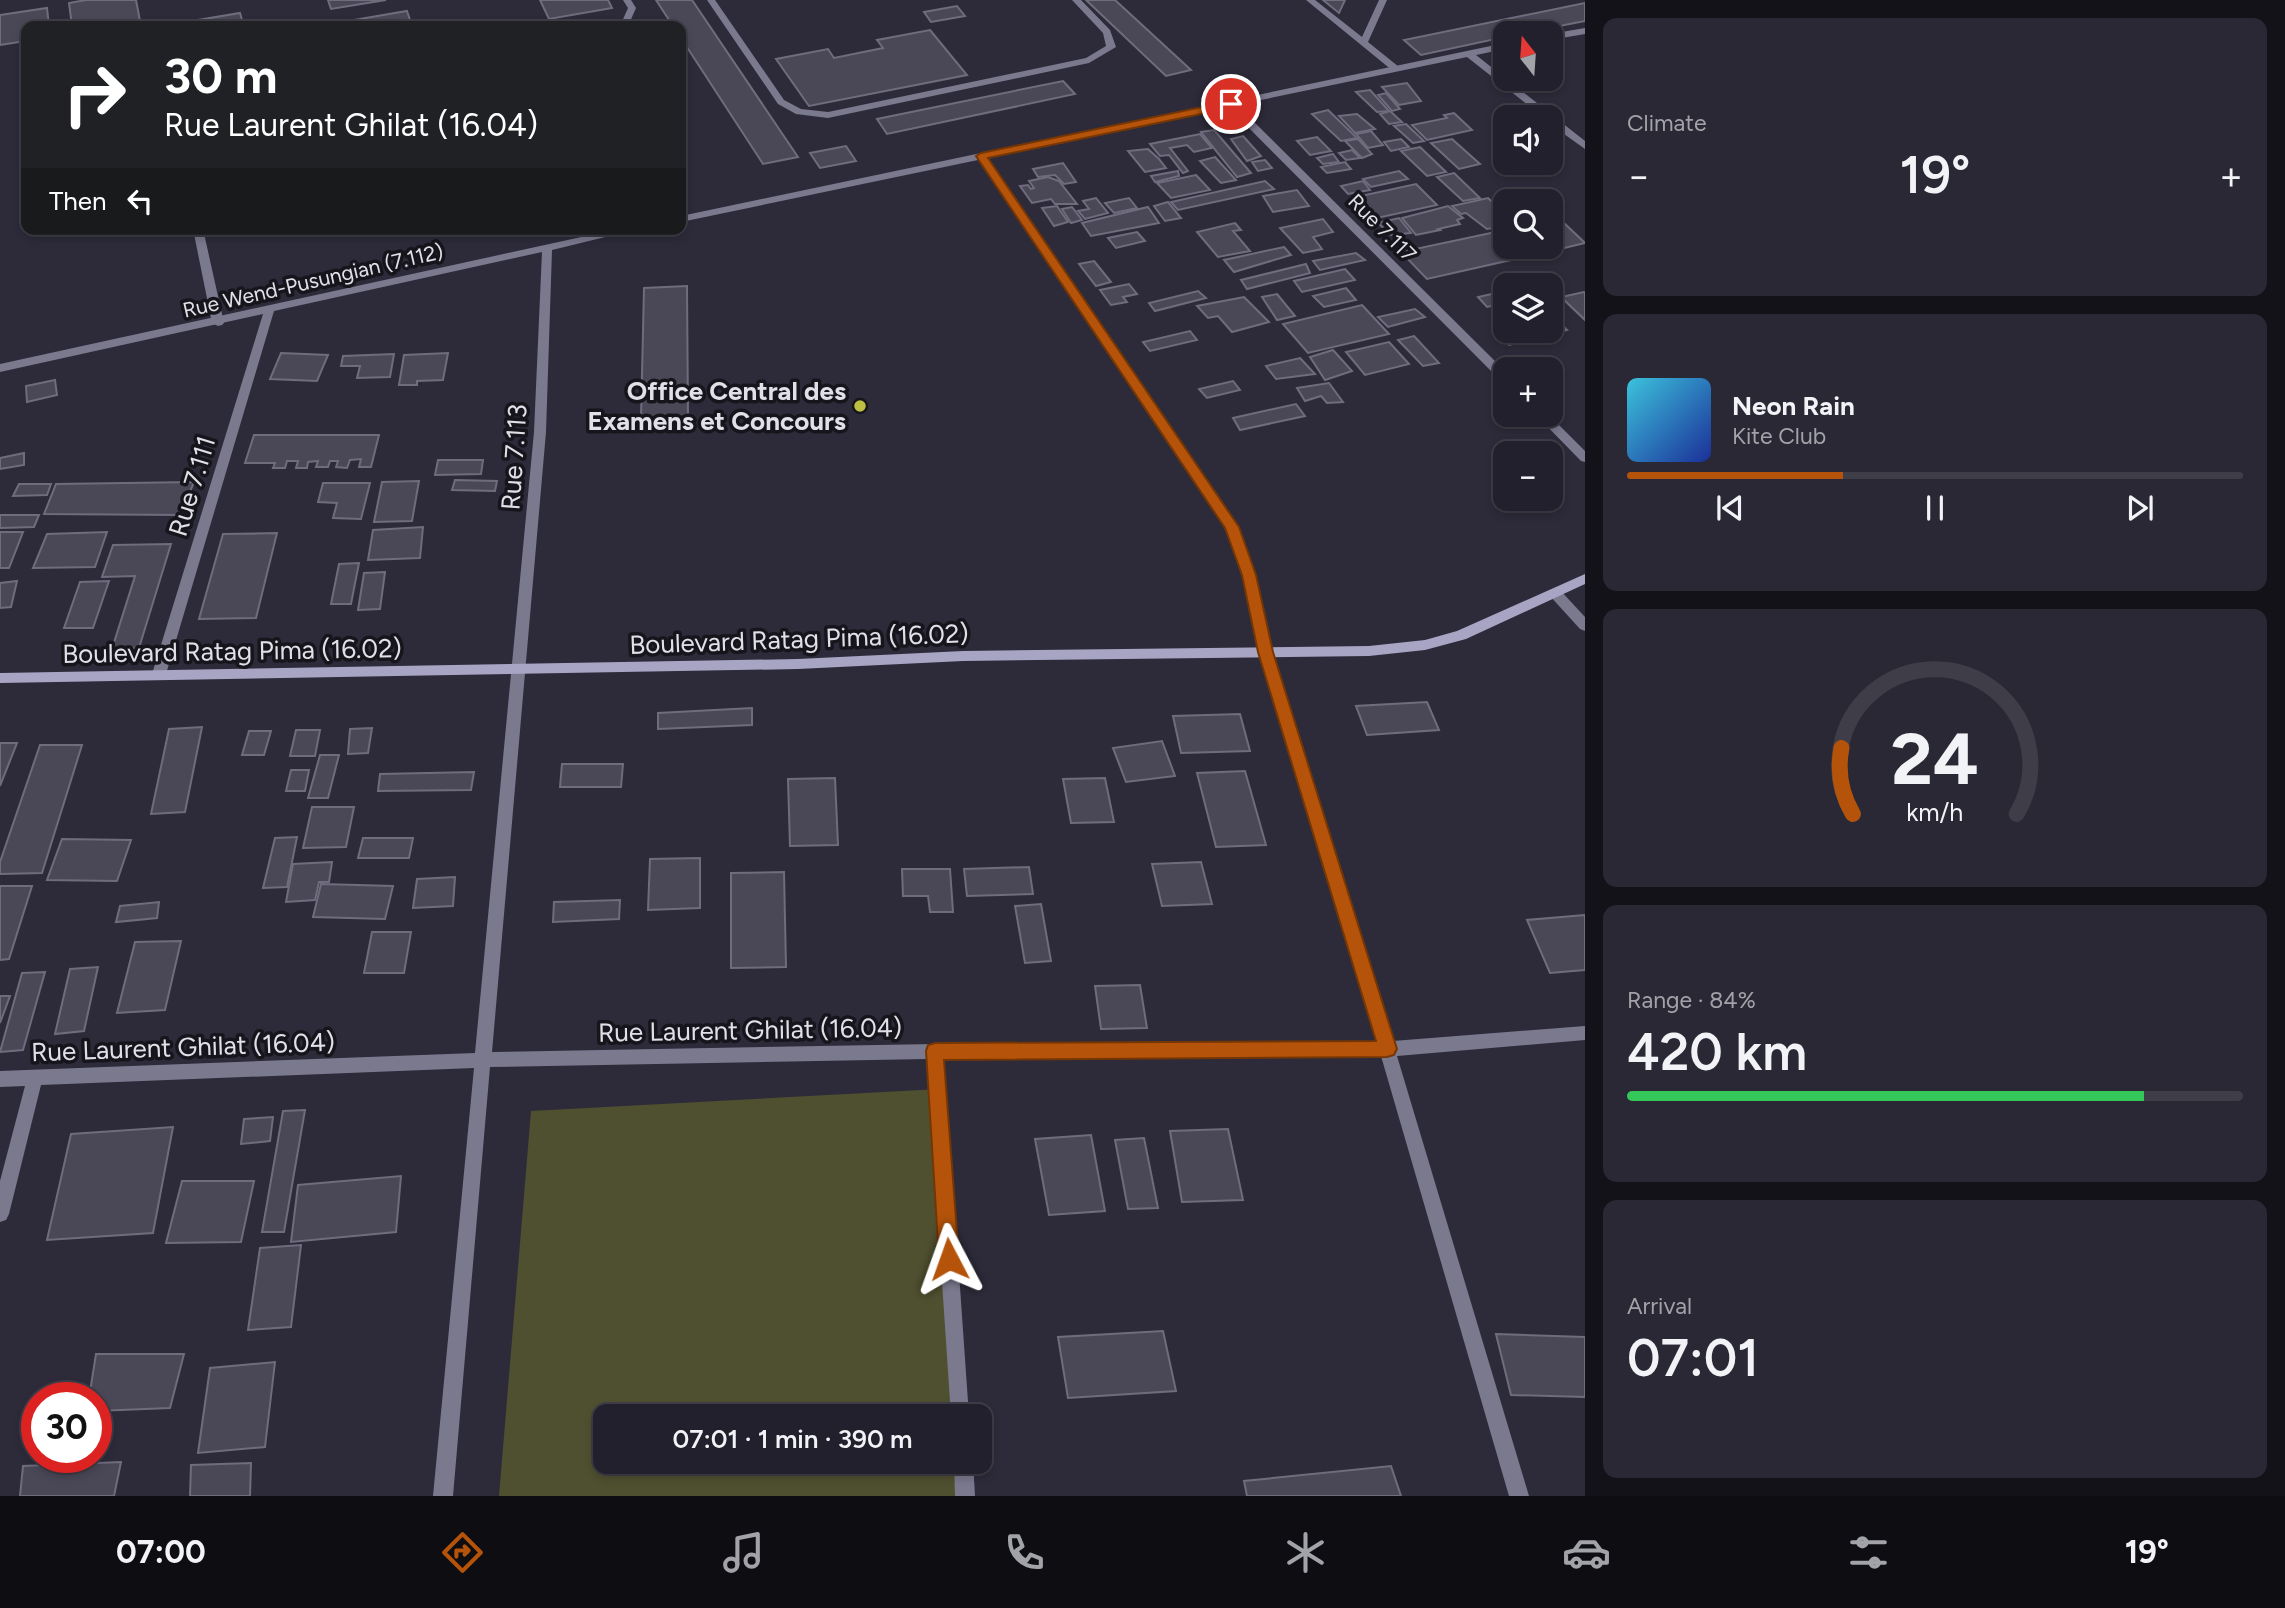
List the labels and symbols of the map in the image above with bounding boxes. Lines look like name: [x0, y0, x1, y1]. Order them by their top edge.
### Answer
north arrow: [1493, 21, 1563, 91]
pin: [1201, 74, 1261, 134]
street label: Rue 7.117: [1343, 188, 1422, 267]
street label: Rue Wend-Pusungian (7.112): [180, 238, 445, 323]
place label: Office Central des Examens et Concours: [587, 375, 846, 437]
marker: Office Central des Examens et Concours: [852, 398, 868, 414]
street label: Rue 7.113: [494, 403, 534, 511]
street label: Rue 7.111: [162, 432, 222, 540]
street label: Boulevard Ratag Pima (16.02): [629, 617, 969, 661]
street label: Boulevard Ratag Pima (16.02): [62, 632, 402, 670]
street label: Rue Laurent Ghilat (16.04): [598, 1011, 902, 1049]
street label: Rue Laurent Ghilat (16.04): [31, 1026, 335, 1068]
position arrow: [912, 1222, 986, 1296]
speed limit sign: 30: [21, 1382, 112, 1473]

